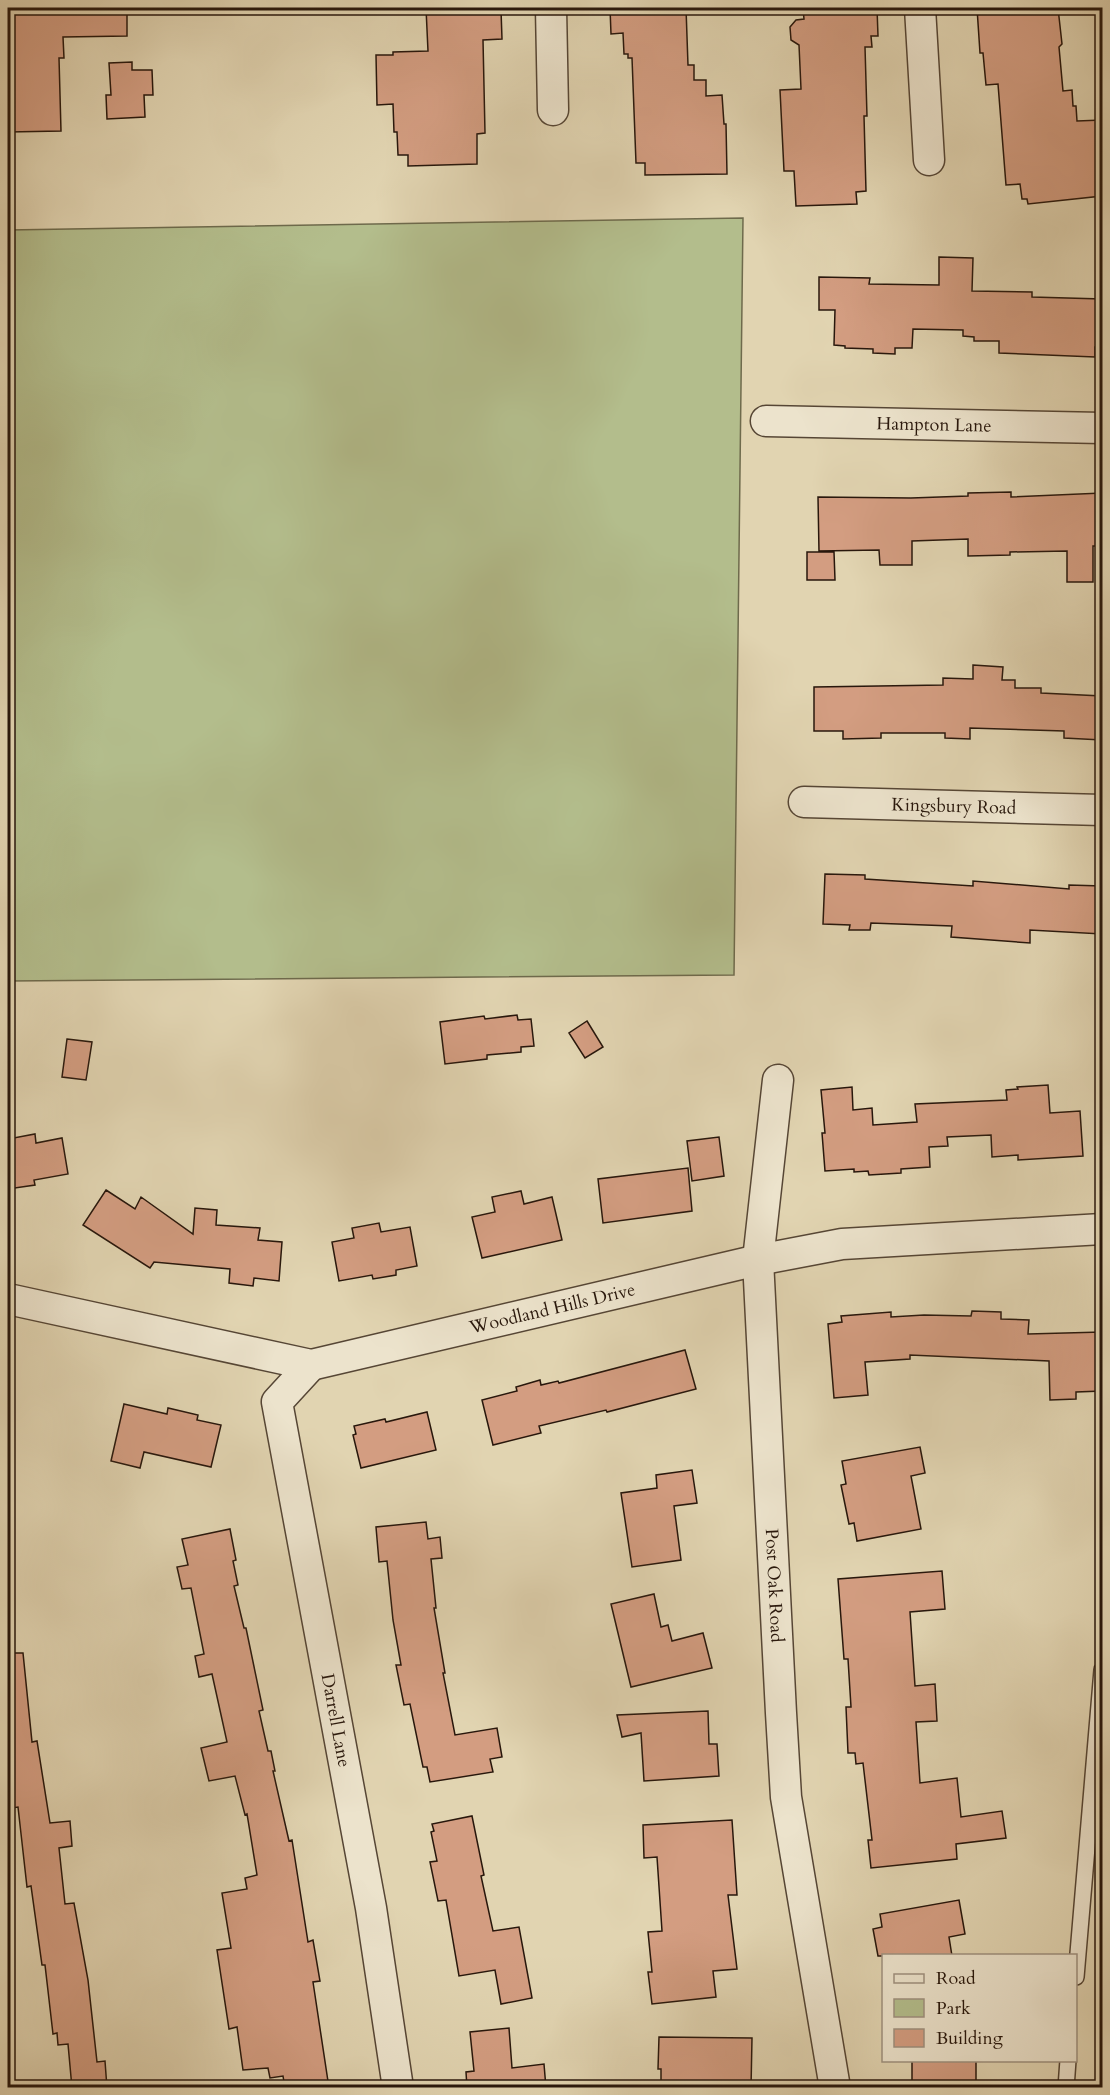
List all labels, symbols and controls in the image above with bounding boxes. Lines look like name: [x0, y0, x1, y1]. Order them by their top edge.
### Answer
street label: Hampton Lane: [876, 411, 992, 439]
street label: Kingsbury Road: [891, 792, 1017, 821]
street label: Woodland Hills Drive: [466, 1277, 638, 1341]
street label: Post Oak Road: [759, 1528, 789, 1644]
street label: Darrell Lane: [315, 1671, 357, 1769]
legend: [882, 1954, 1077, 2062]
text: Road: [936, 1966, 976, 1991]
text: Park: [936, 1996, 971, 2021]
text: Building: [936, 2026, 1004, 2051]

